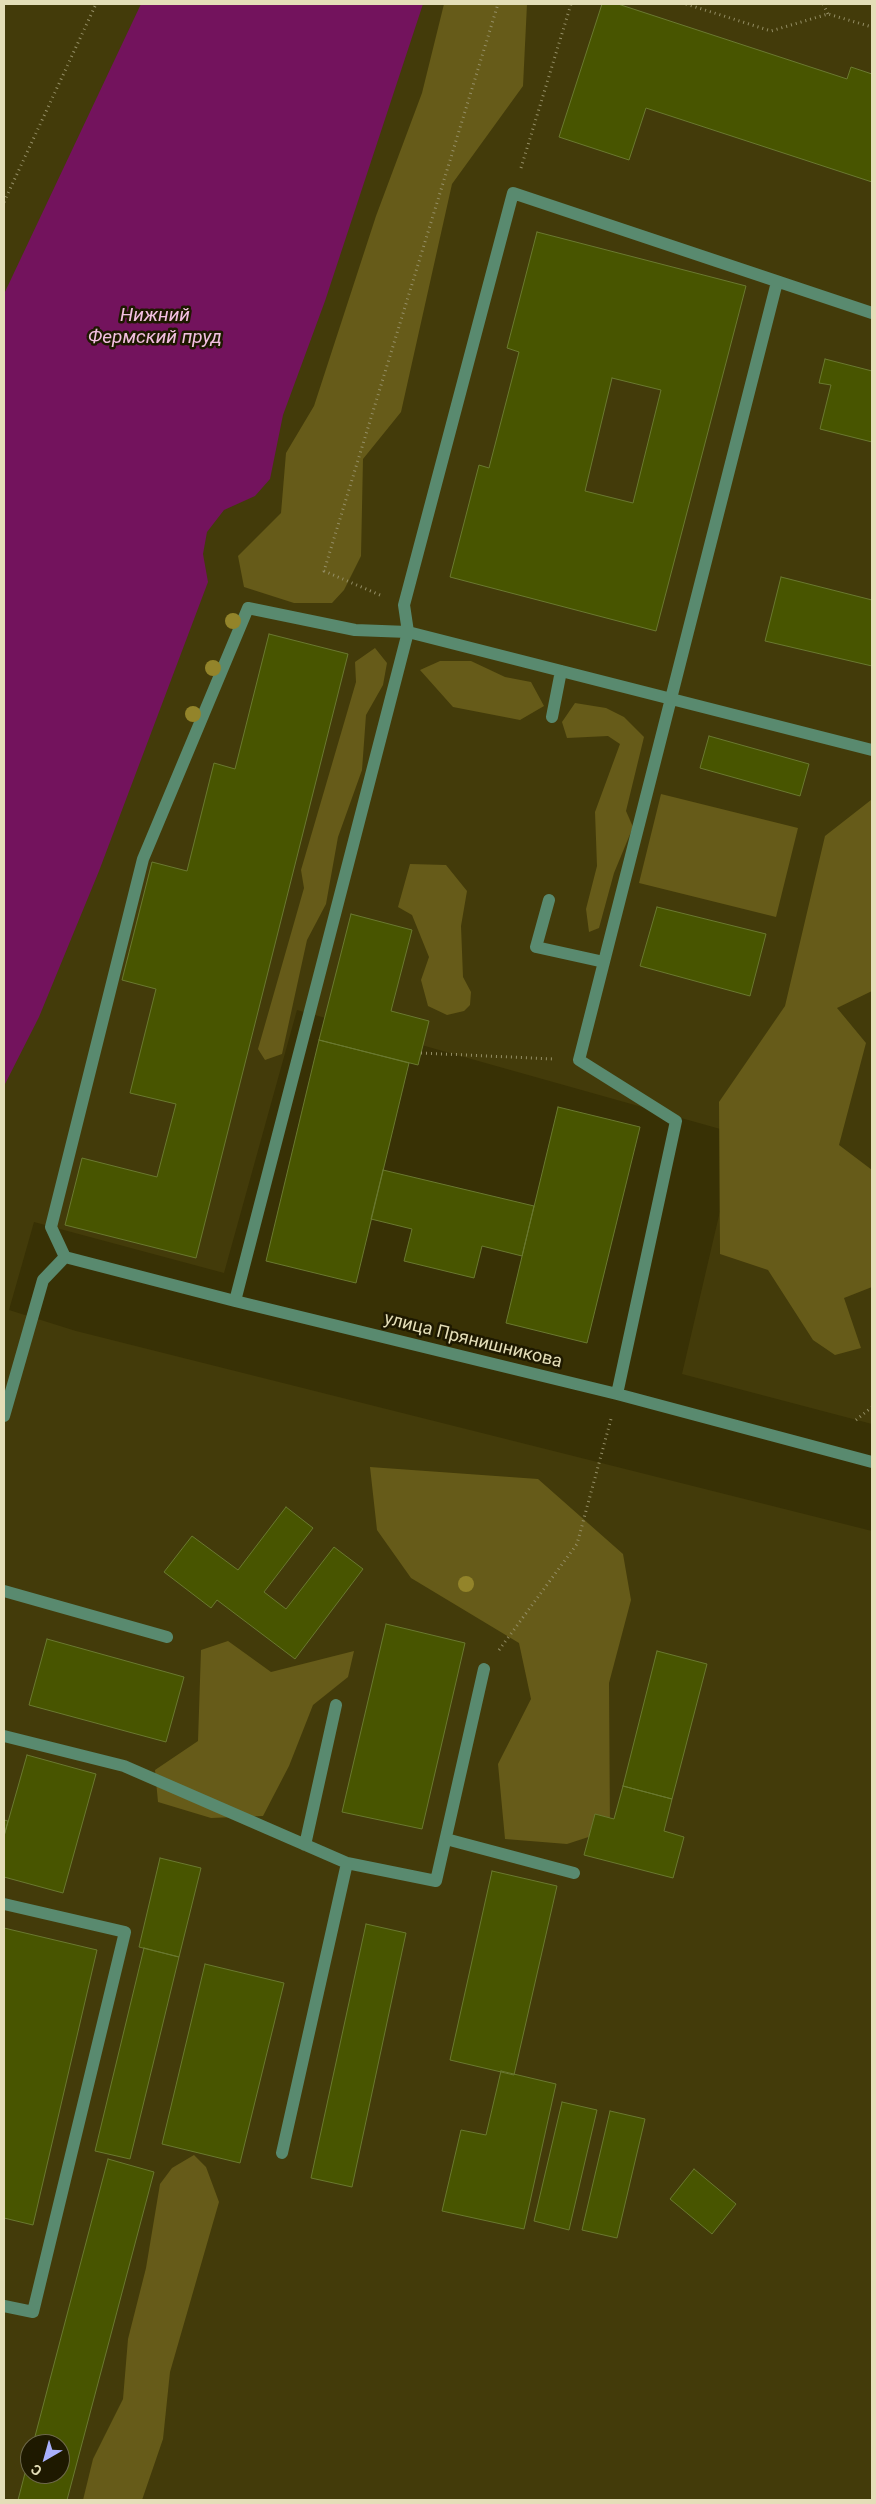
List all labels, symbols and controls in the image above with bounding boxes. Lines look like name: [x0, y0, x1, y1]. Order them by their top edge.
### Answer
water label: Нижний Фермский пруд: [88, 305, 222, 349]
street label: улица Прянишникова: [382, 1308, 564, 1374]
north arrow: [20, 2434, 70, 2484]
text: С: [28, 2461, 45, 2479]

